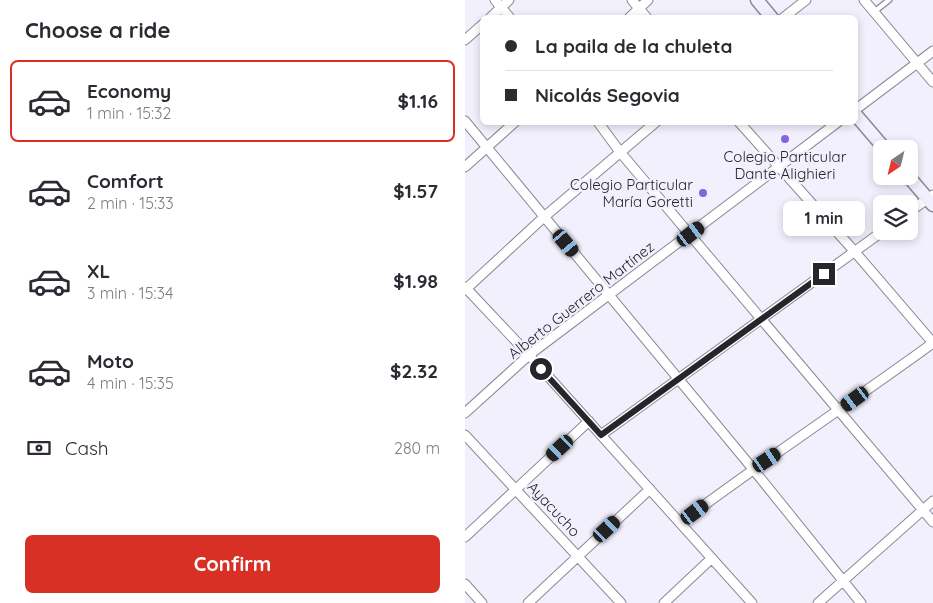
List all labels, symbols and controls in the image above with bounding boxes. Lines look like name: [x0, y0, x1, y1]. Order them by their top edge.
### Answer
text: Choose a ride: [25, 16, 170, 44]
text: La paila de la chuleta: [535, 34, 733, 58]
icon: car: [27, 79, 72, 124]
text: Economy: [87, 79, 171, 103]
text: Nicolás Segovia: [535, 83, 680, 107]
text: $1.16: [398, 89, 438, 113]
text: 1 min · 15:32: [87, 103, 171, 123]
marker: Colegio Particular Dante Alighieri: [779, 133, 791, 145]
north arrow: [873, 140, 917, 185]
map controls: [873, 140, 918, 240]
place label: Colegio Particular Dante Alighieri: [724, 147, 847, 183]
icon: car: [27, 169, 72, 214]
text: Comfort: [87, 169, 164, 193]
place label: Colegio Particular María Goretti: [570, 175, 693, 211]
text: $1.57: [393, 179, 438, 203]
marker: Colegio Particular María Goretti: [697, 187, 709, 199]
text: 2 min · 15:33: [87, 193, 174, 213]
button: layers: [873, 195, 918, 240]
callout: 1 min: [783, 202, 865, 236]
text: 1 min: [805, 208, 843, 228]
car: [674, 219, 707, 249]
car: [550, 227, 581, 259]
street label: Alberto Guerrero Martínez: [504, 237, 658, 363]
icon: car: [27, 259, 72, 304]
text: XL: [87, 259, 110, 283]
route end: [813, 263, 835, 285]
text: $1.98: [393, 269, 438, 293]
text: 3 min · 15:34: [87, 283, 173, 303]
icon: car: [27, 349, 72, 394]
text: Moto: [87, 349, 134, 373]
route start: [530, 358, 552, 380]
text: $2.32: [390, 359, 438, 383]
text: 4 min · 15:35: [87, 373, 174, 393]
car: [838, 384, 871, 414]
car: [543, 432, 576, 464]
icon: cash: [25, 434, 53, 462]
text: Cash: [65, 436, 109, 460]
text: 280 m: [394, 438, 440, 458]
car: [750, 445, 783, 475]
street label: Ayacucho: [524, 477, 584, 541]
car: [678, 497, 711, 527]
car: [590, 513, 623, 545]
button: Confirm: [25, 535, 440, 593]

